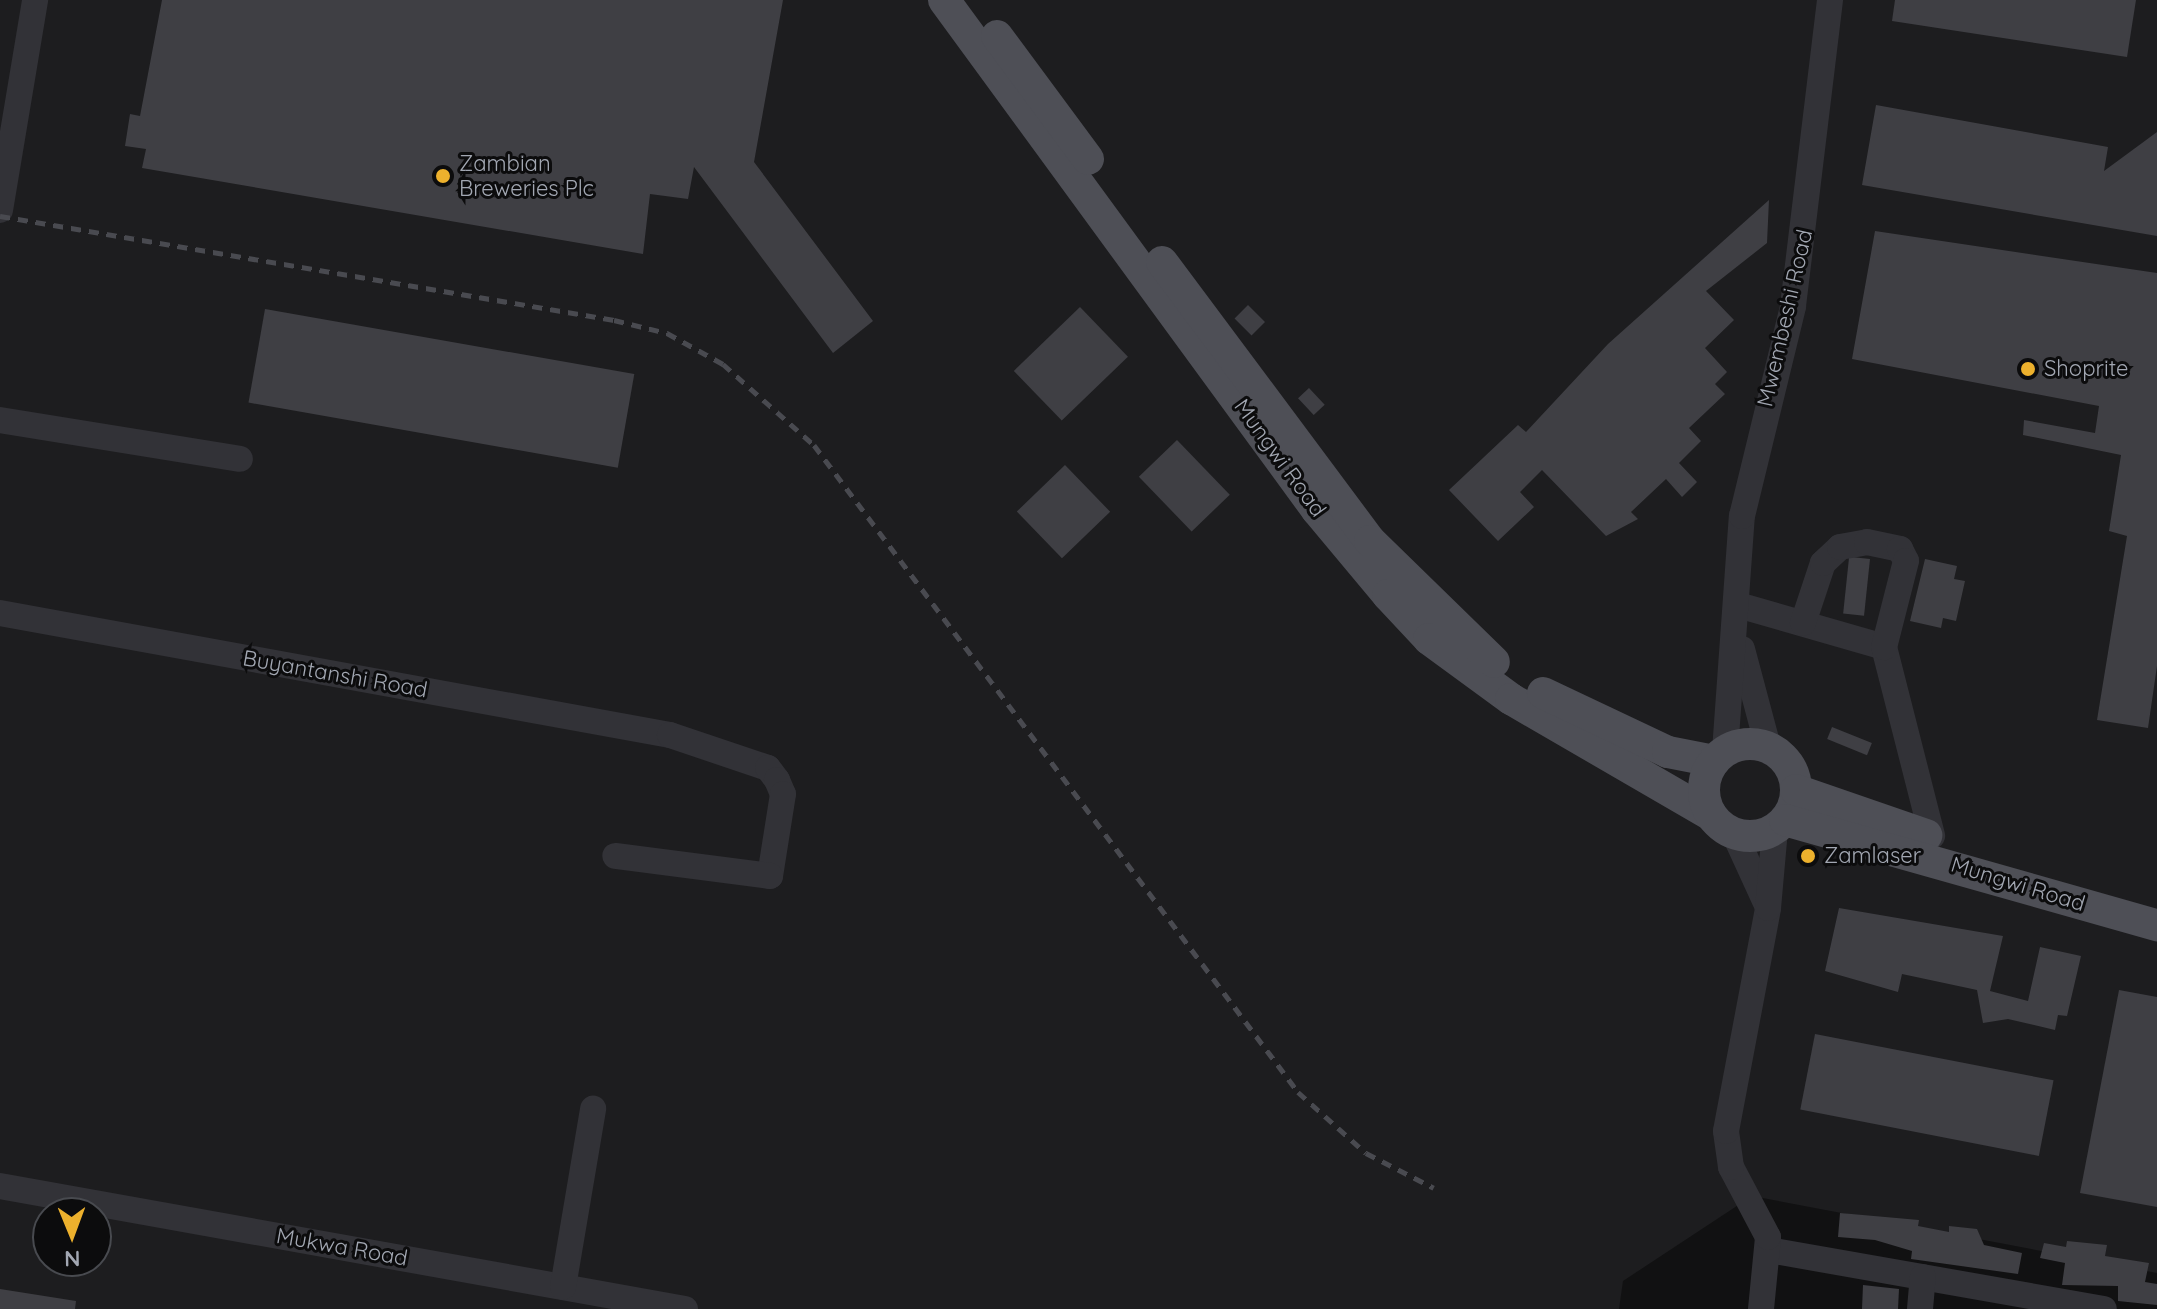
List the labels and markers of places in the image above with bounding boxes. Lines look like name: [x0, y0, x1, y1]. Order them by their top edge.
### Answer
place label: Zambian Breweries Plc: [459, 150, 594, 202]
marker: Zambian Breweries Plc: [434, 167, 452, 185]
place label: Shoprite: [2044, 356, 2128, 382]
marker: Shoprite: [2019, 360, 2037, 378]
place label: Zamlaser: [1824, 843, 1921, 869]
marker: Zamlaser: [1799, 847, 1817, 865]

